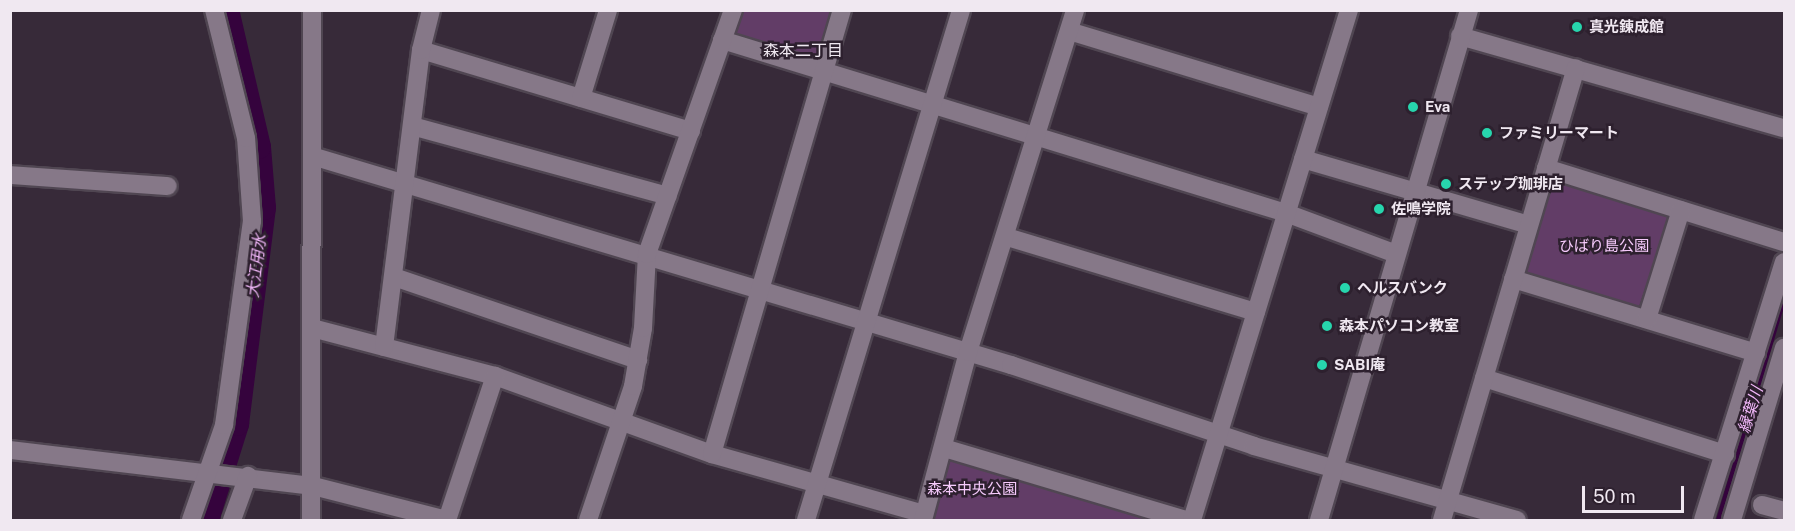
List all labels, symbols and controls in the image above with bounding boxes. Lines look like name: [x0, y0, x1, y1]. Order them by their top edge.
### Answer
place label: 真光錬成館: [1589, 18, 1664, 36]
marker: 真光錬成館: [1570, 20, 1584, 34]
district label: 森本二丁目: [763, 41, 843, 61]
place label: Eva: [1425, 98, 1450, 116]
marker: Eva: [1406, 100, 1420, 114]
place label: ファミリーマート: [1499, 124, 1619, 142]
marker: ファミリーマート: [1480, 126, 1494, 140]
place label: ステップ珈琲店: [1458, 175, 1563, 193]
marker: ステップ珈琲店: [1439, 177, 1453, 191]
place label: 佐鳴学院: [1391, 200, 1451, 218]
marker: 佐鳴学院: [1372, 202, 1386, 216]
water label: 大江用水: [244, 233, 270, 299]
park label: ひばり島公園: [1559, 237, 1649, 255]
place label: ヘルスバンク: [1357, 279, 1447, 297]
marker: ヘルスバンク: [1338, 281, 1352, 295]
place label: 森本パソコン教室: [1339, 317, 1459, 335]
marker: 森本パソコン教室: [1320, 319, 1334, 333]
place label: SABI庵: [1334, 356, 1385, 374]
marker: SABI庵: [1315, 358, 1329, 372]
water label: 縁葉川: [1735, 384, 1767, 436]
scale bar: [1585, 474, 1687, 512]
park label: 森本中央公園: [927, 480, 1017, 498]
text: 50 m: [1593, 486, 1636, 507]

